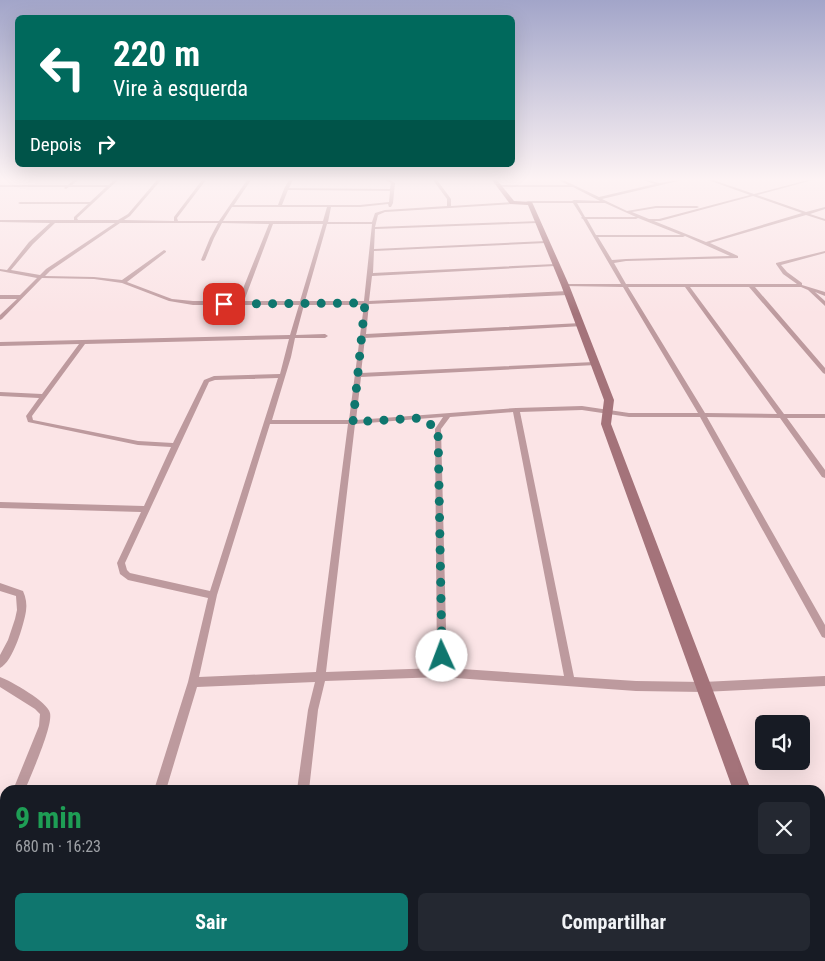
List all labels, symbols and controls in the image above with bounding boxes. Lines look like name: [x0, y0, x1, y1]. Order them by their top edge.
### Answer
text: 220 m: [113, 34, 200, 75]
icon: left: [30, 35, 95, 100]
text: Vire à esquerda: [113, 76, 248, 101]
icon: right: [92, 130, 120, 158]
text: Depois: [30, 133, 82, 156]
pin: [203, 283, 245, 325]
icon: arrive: [210, 290, 238, 318]
position arrow: [415, 629, 467, 681]
map controls: [755, 715, 810, 770]
button: sound: [755, 715, 810, 770]
text: 9 min: [15, 800, 82, 835]
button: close: [758, 802, 810, 854]
text: 680 m · 16:23: [15, 837, 101, 856]
button: Sair: [15, 893, 408, 951]
button: Compartilhar: [418, 893, 810, 951]

